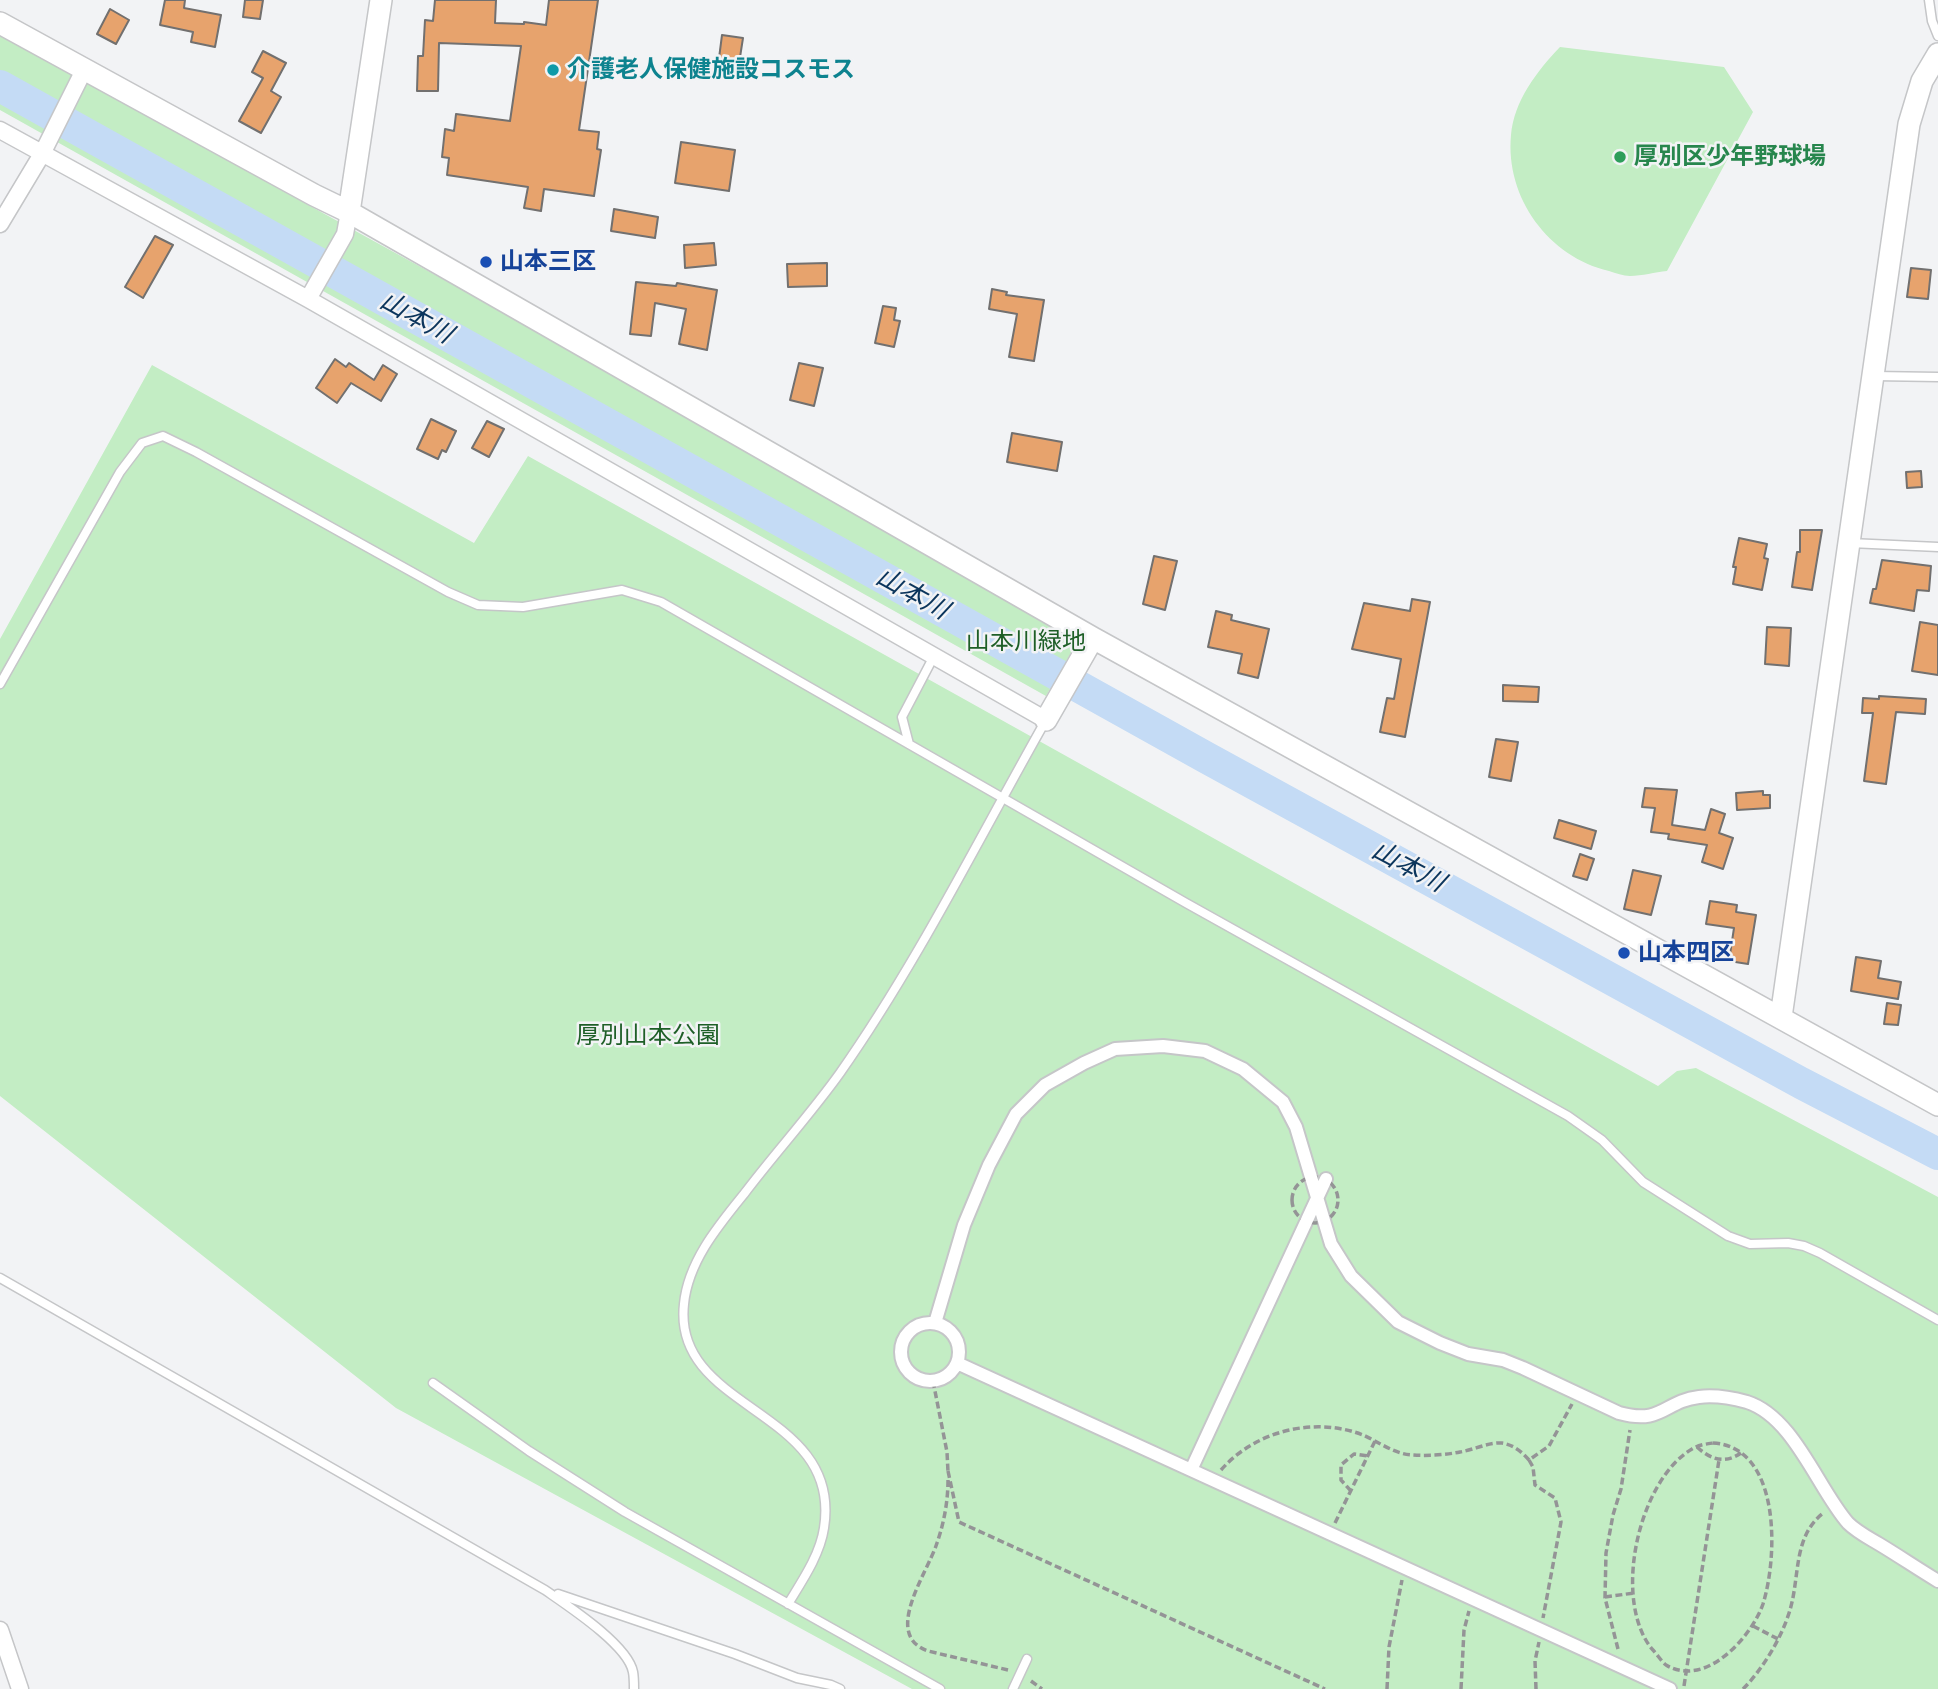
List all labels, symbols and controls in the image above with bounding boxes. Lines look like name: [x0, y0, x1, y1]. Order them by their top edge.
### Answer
place label: 介護老人保健施設コスモス: [567, 56, 855, 84]
marker: 介護老人保健施設コスモス: [545, 62, 561, 78]
place label: 厚別区少年野球場: [1634, 143, 1826, 171]
marker: 厚別区少年野球場: [1612, 149, 1628, 165]
place label: 山本三区: [500, 248, 596, 276]
marker: 山本三区: [478, 254, 494, 270]
water label: 山本川: [374, 285, 458, 351]
water label: 山本川: [870, 561, 954, 627]
park label: 山本川緑地: [966, 628, 1086, 656]
water label: 山本川: [1366, 835, 1450, 899]
place label: 山本四区: [1638, 939, 1734, 967]
marker: 山本四区: [1616, 945, 1632, 961]
park label: 厚別山本公園: [576, 1022, 720, 1050]

